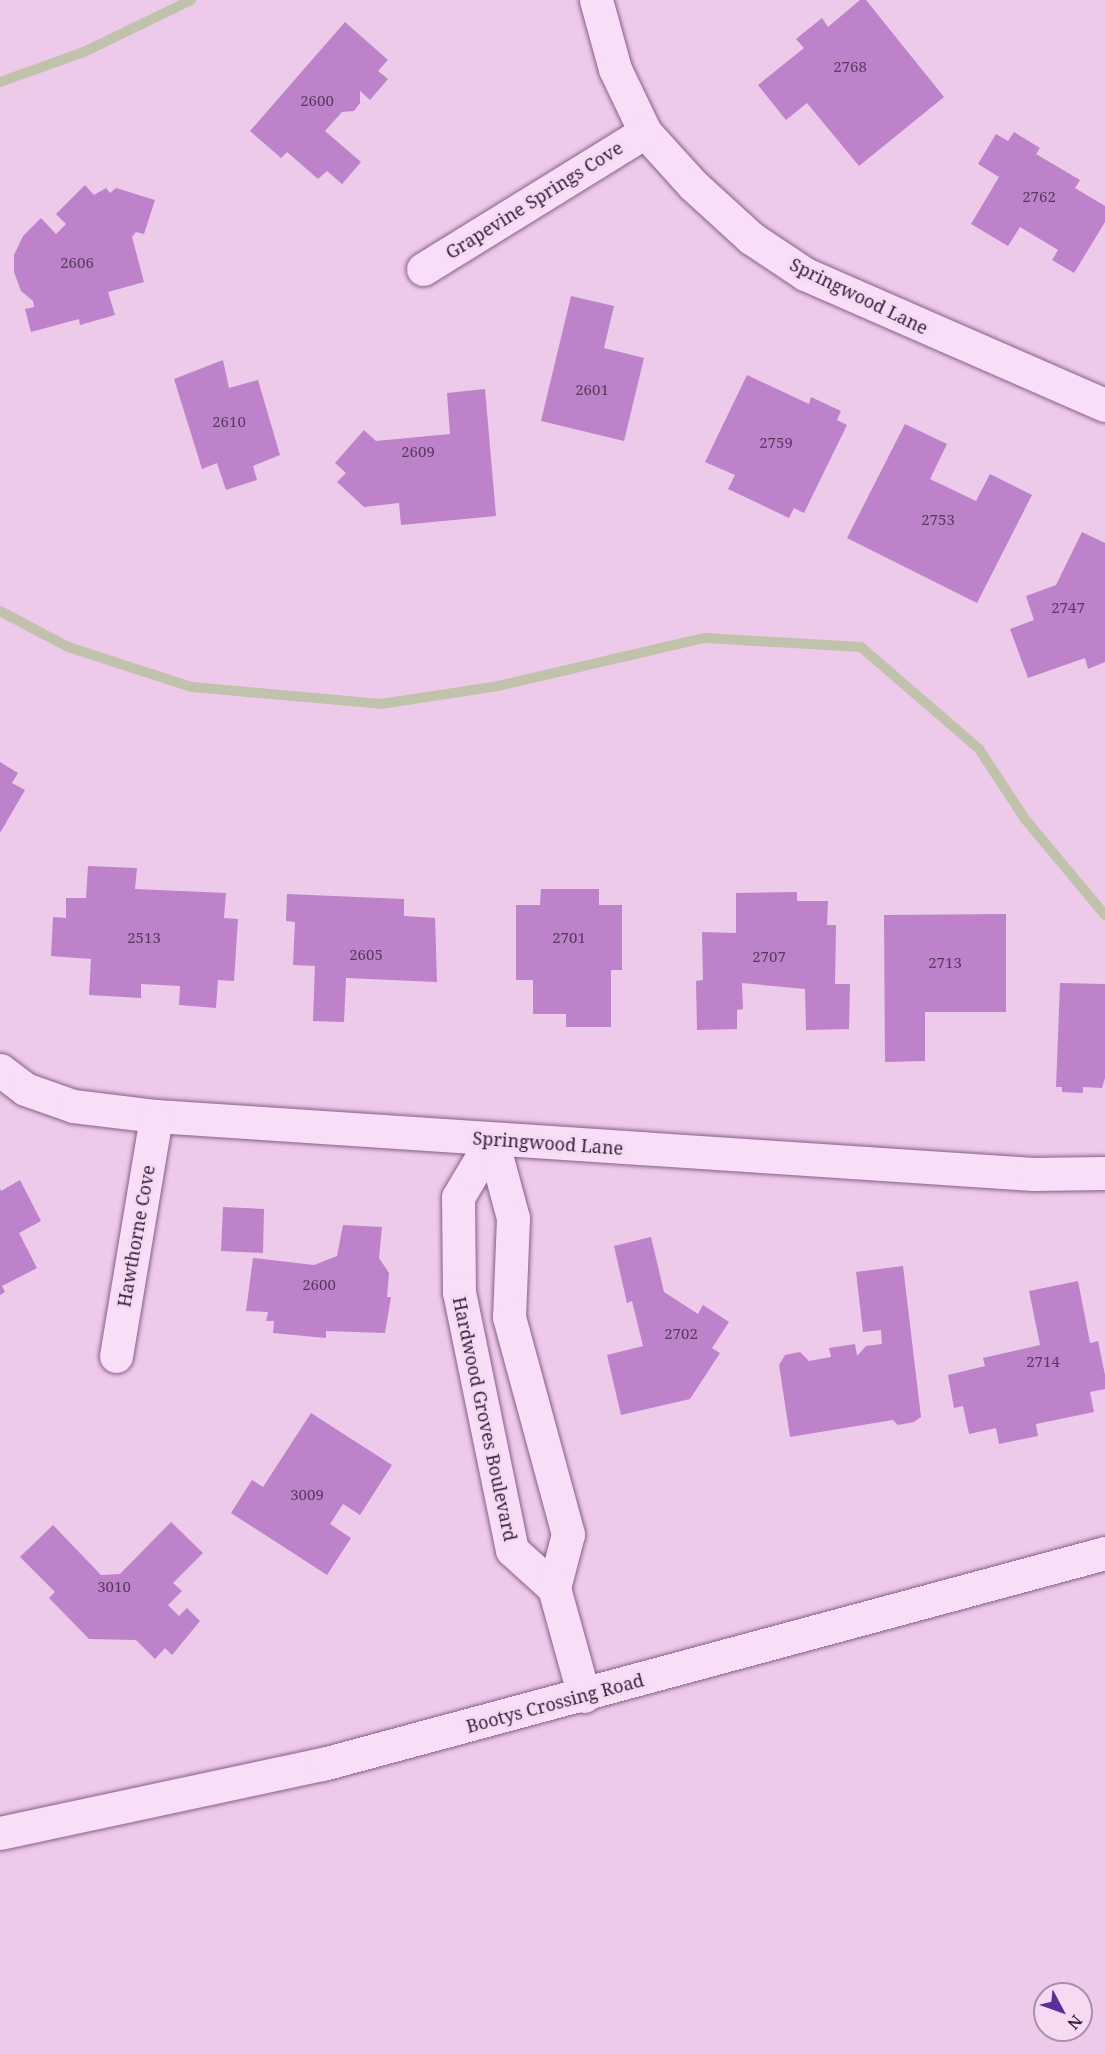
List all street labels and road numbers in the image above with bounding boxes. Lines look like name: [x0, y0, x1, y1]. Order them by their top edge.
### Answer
street label: Grapevine Springs Cove: [442, 137, 626, 263]
street label: Springwood Lane: [786, 253, 932, 339]
street label: Springwood Lane: [472, 1127, 624, 1159]
street label: Hawthorne Cove: [113, 1163, 159, 1309]
street label: Hardwood Groves Boulevard: [449, 1295, 521, 1543]
street label: Bootys Crossing Road: [464, 1669, 646, 1737]

